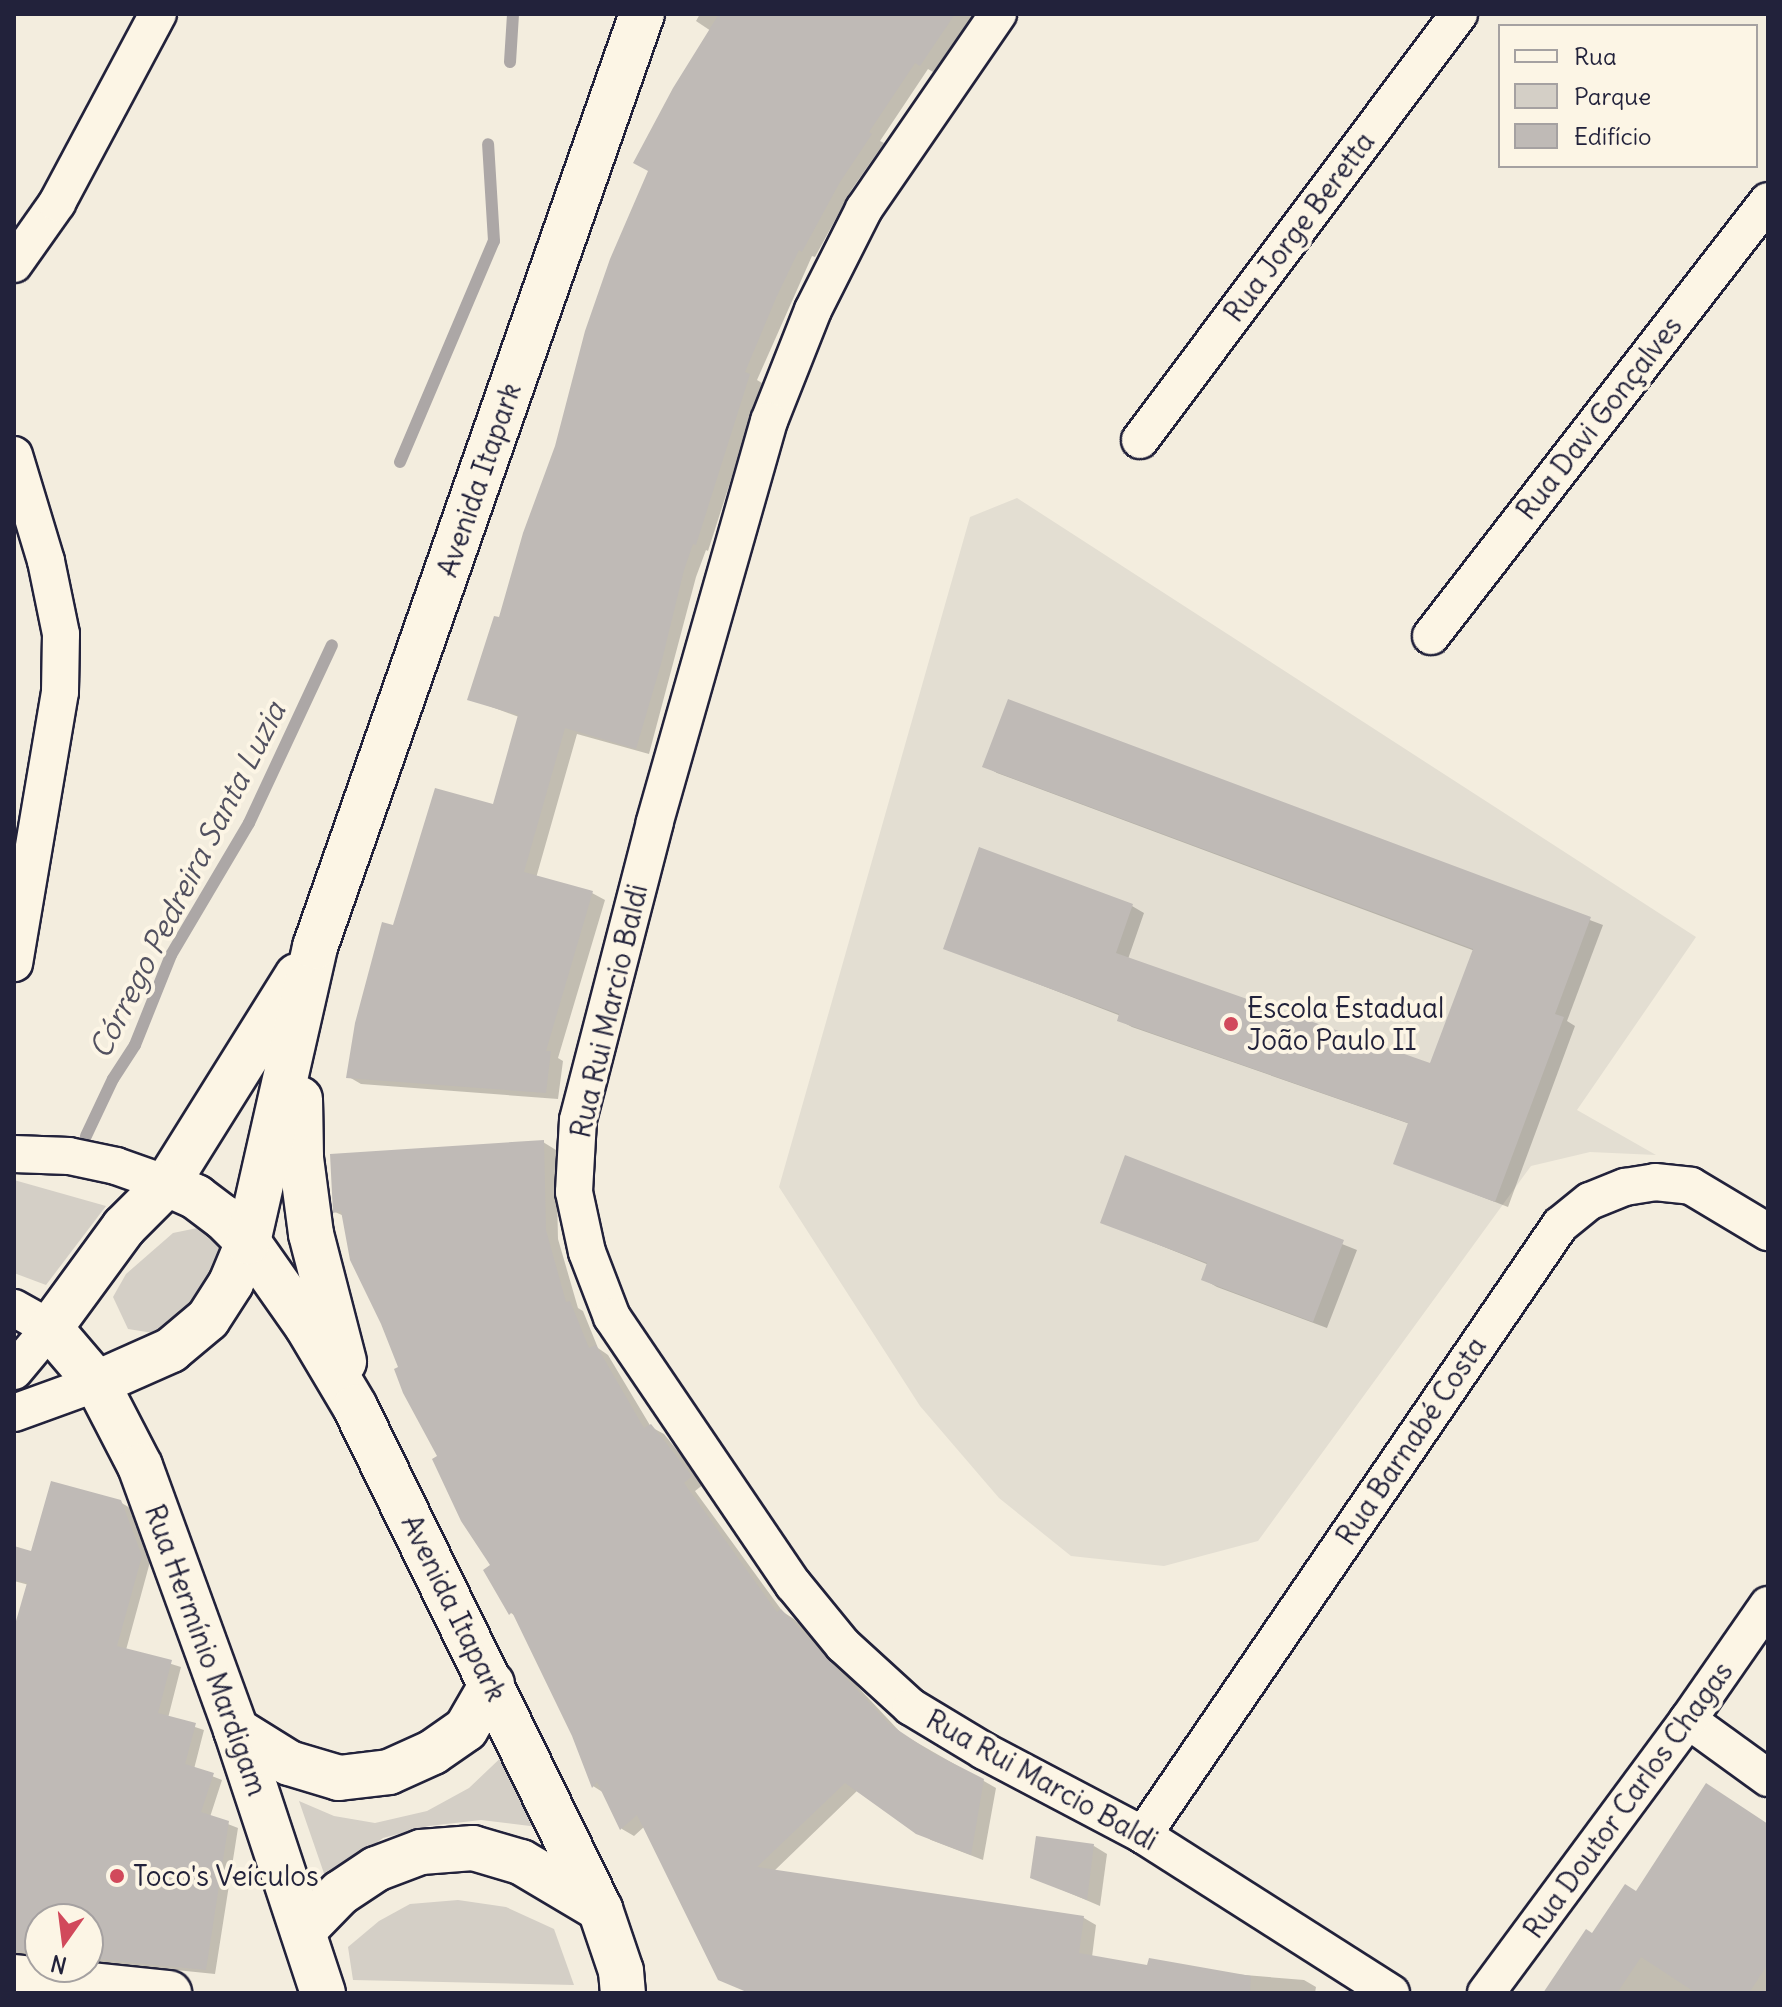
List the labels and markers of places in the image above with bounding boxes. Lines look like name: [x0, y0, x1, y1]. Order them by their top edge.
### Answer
place label: Escola Estadual João Paulo II: [1247, 991, 1444, 1057]
marker: Escola Estadual João Paulo II: [1222, 1015, 1240, 1033]
place label: Toco's Veículos: [133, 1859, 319, 1893]
marker: Toco's Veículos: [108, 1867, 126, 1885]

